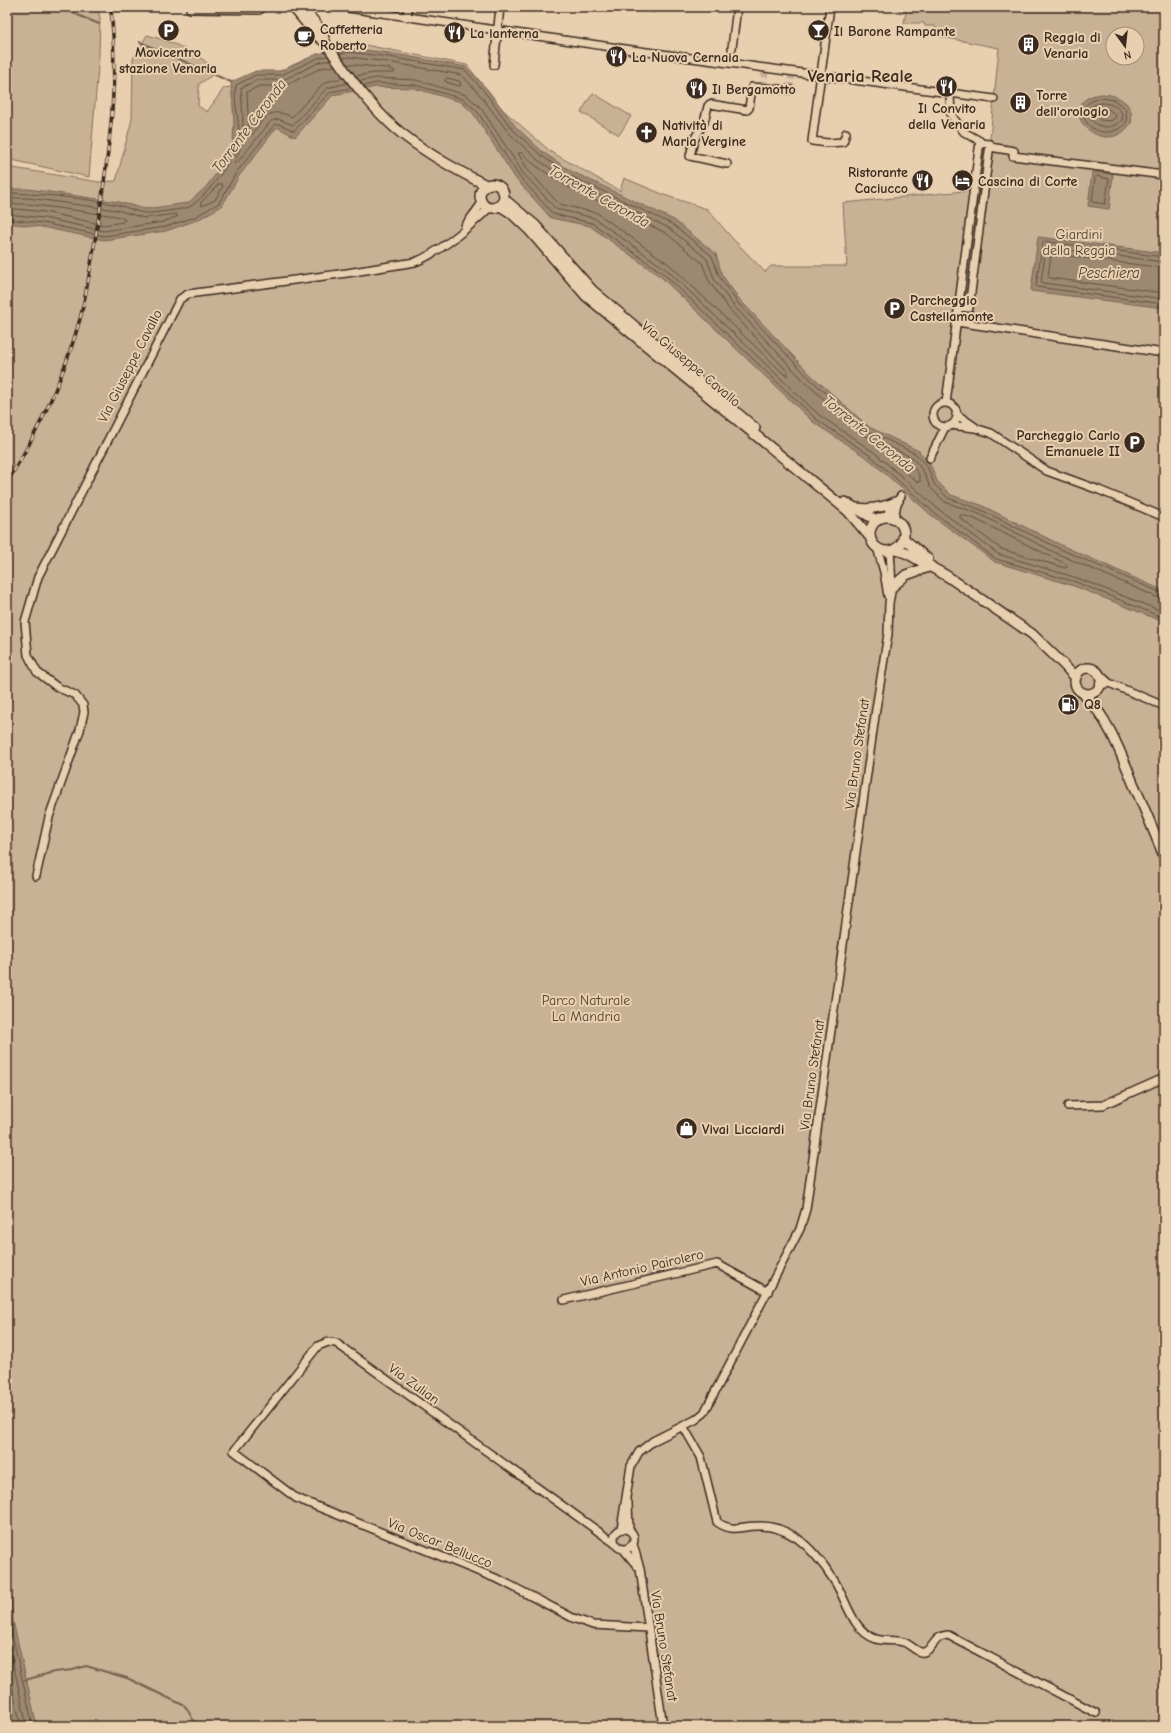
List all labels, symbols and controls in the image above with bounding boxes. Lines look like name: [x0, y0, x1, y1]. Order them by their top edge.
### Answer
parking icon: Movicentro stazione Venaria: [155, 17, 181, 43]
bar icon: Il Barone Rampante: [806, 18, 832, 44]
restaurant icon: La lanterna: [442, 20, 468, 46]
place label: Caffetteria Roberto: [320, 21, 383, 54]
place label: Il Barone Rampante: [834, 23, 955, 40]
cafe icon: Caffetteria Roberto: [291, 24, 317, 50]
place label: La lanterna: [470, 25, 539, 42]
north arrow: [1105, 26, 1145, 66]
place label: Reggia di Venaria: [1044, 29, 1101, 62]
building icon: Reggia di Venaria: [1016, 32, 1042, 58]
place label: Movicentro stazione Venaria: [119, 44, 217, 77]
restaurant icon: La Nuova Cernaia: [603, 44, 629, 70]
text: N: [1122, 48, 1133, 62]
place label: La Nuova Cernaia: [632, 49, 739, 66]
district label: Venaria Reale: [807, 66, 913, 87]
restaurant icon: Il Convito della Venaria: [934, 73, 960, 99]
water label: Torrente Ceronda: [208, 75, 290, 176]
restaurant icon: Il Bergamotto: [683, 76, 709, 102]
place label: Il Bergamotto: [712, 81, 796, 98]
place label: Torre dell'orologio: [1036, 87, 1108, 120]
building icon: Torre dell'orologio: [1008, 90, 1034, 116]
place label: Il Convito della Venaria: [908, 100, 986, 133]
place label: Natività di Maria Vergine: [662, 117, 746, 150]
church icon: Natività di Maria Vergine: [634, 120, 660, 146]
water label: Torrente Ceronda: [545, 161, 653, 231]
place label: Ristorante Caciucco: [848, 164, 908, 197]
restaurant icon: Ristorante Caciucco: [910, 167, 936, 193]
hotel icon: Cascina di Corte: [950, 168, 976, 194]
place label: Cascina di Corte: [978, 173, 1077, 190]
park label: Giardini della Reggia: [1043, 226, 1115, 259]
water label: Peschiera: [1078, 264, 1140, 282]
place label: Parcheggio Castellamonte: [910, 292, 994, 325]
parking icon: Parcheggio Castellamonte: [881, 295, 907, 321]
street label: Via Giuseppe Cavallo: [94, 307, 166, 425]
street label: Via Giuseppe Cavallo: [638, 317, 744, 411]
water label: Torrente Ceronda: [819, 391, 919, 477]
place label: Parcheggio Carlo Emanuele II: [1016, 427, 1120, 460]
parking icon: Parcheggio Carlo Emanuele II: [1122, 430, 1148, 456]
fuel station icon: Q8: [1056, 691, 1082, 717]
street label: Via Bruno Stefanat: [841, 696, 873, 811]
place label: Q8: [1084, 696, 1101, 713]
park label: Parco Naturale La Mandria: [542, 992, 630, 1025]
street label: Via Bruno Stefanat: [796, 1017, 828, 1132]
shop icon: Vivai Licciardi: [674, 1116, 700, 1142]
place label: Vivai Licciardi: [702, 1121, 784, 1138]
street label: Via Antonio Pairolero: [579, 1246, 705, 1290]
street label: Via Zulian: [385, 1360, 443, 1408]
street label: Via Oscar Bellucco: [385, 1514, 495, 1572]
street label: Via Bruno Stefanat: [647, 1589, 681, 1704]

